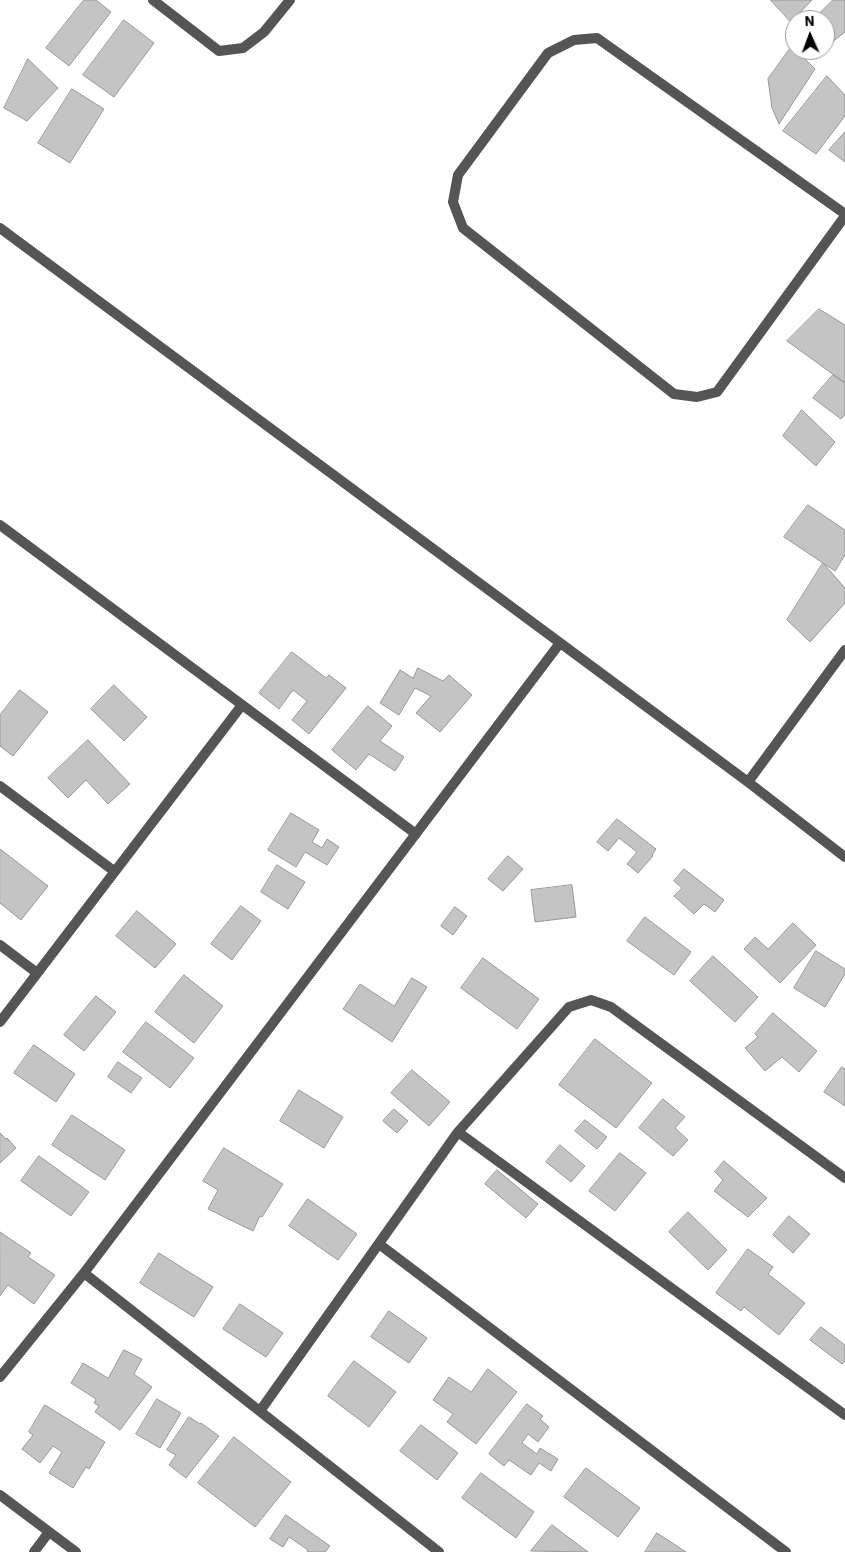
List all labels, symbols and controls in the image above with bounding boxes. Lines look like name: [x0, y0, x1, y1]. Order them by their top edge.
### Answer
north arrow: [785, 10, 835, 60]
text: N: [804, 12, 815, 30]

